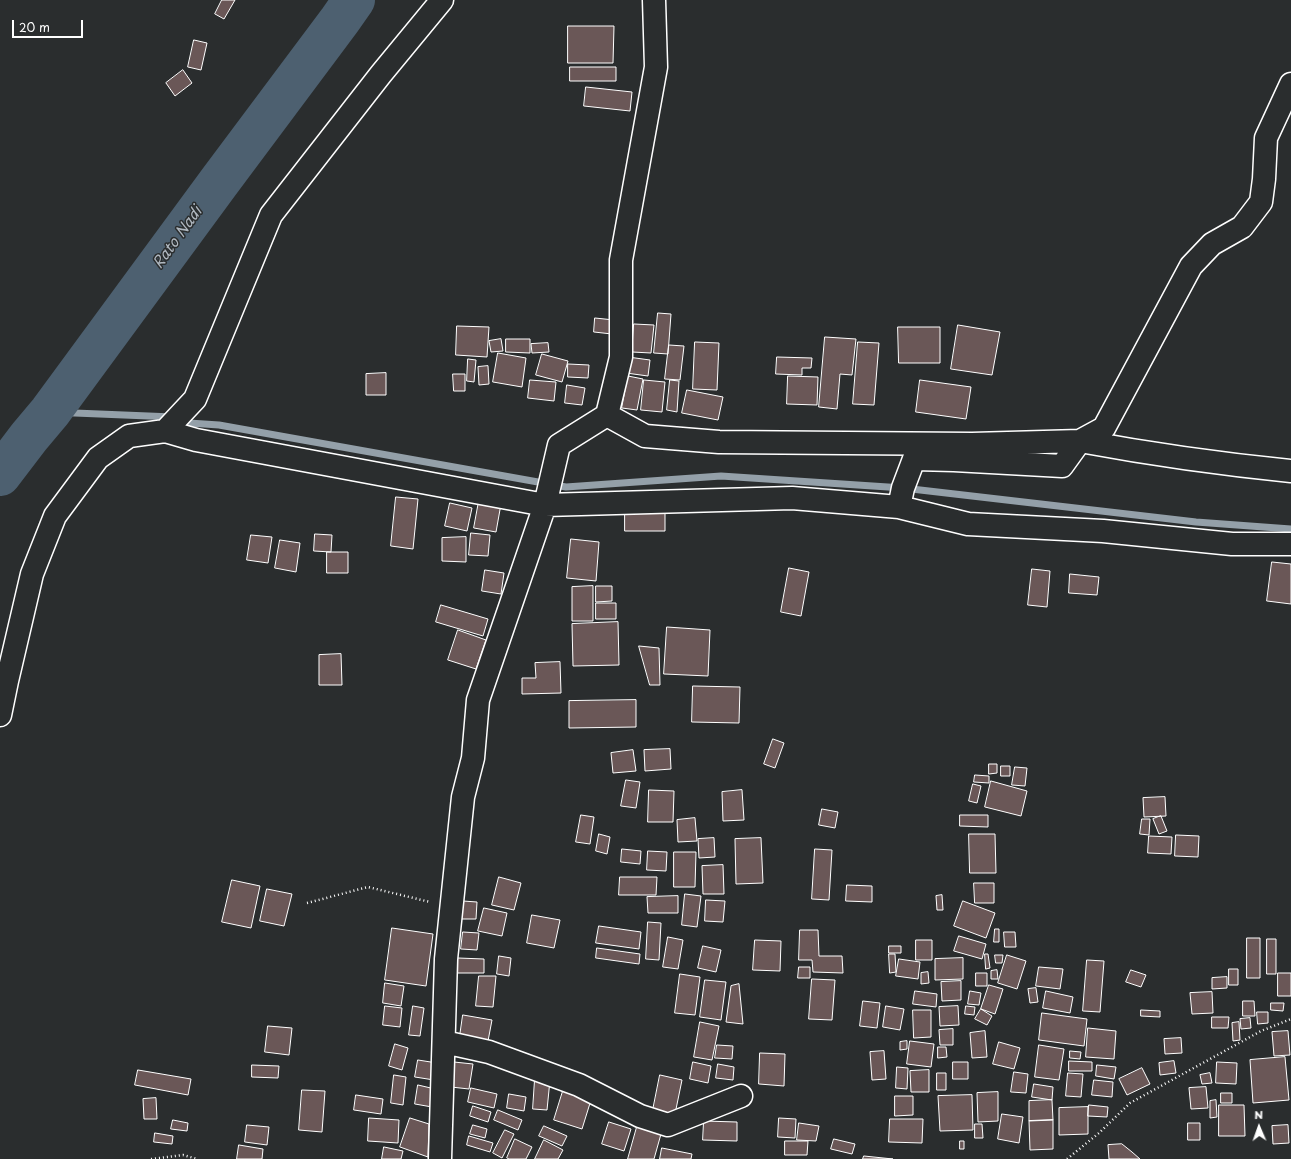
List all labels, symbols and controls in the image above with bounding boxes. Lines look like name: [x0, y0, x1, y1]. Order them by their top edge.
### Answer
scale bar: [14, 12, 85, 38]
text: 20 m: [19, 18, 50, 36]
water label: Rato Nadi: [150, 204, 206, 272]
text: N: [1254, 1106, 1263, 1123]
north arrow: [1239, 1107, 1279, 1147]

